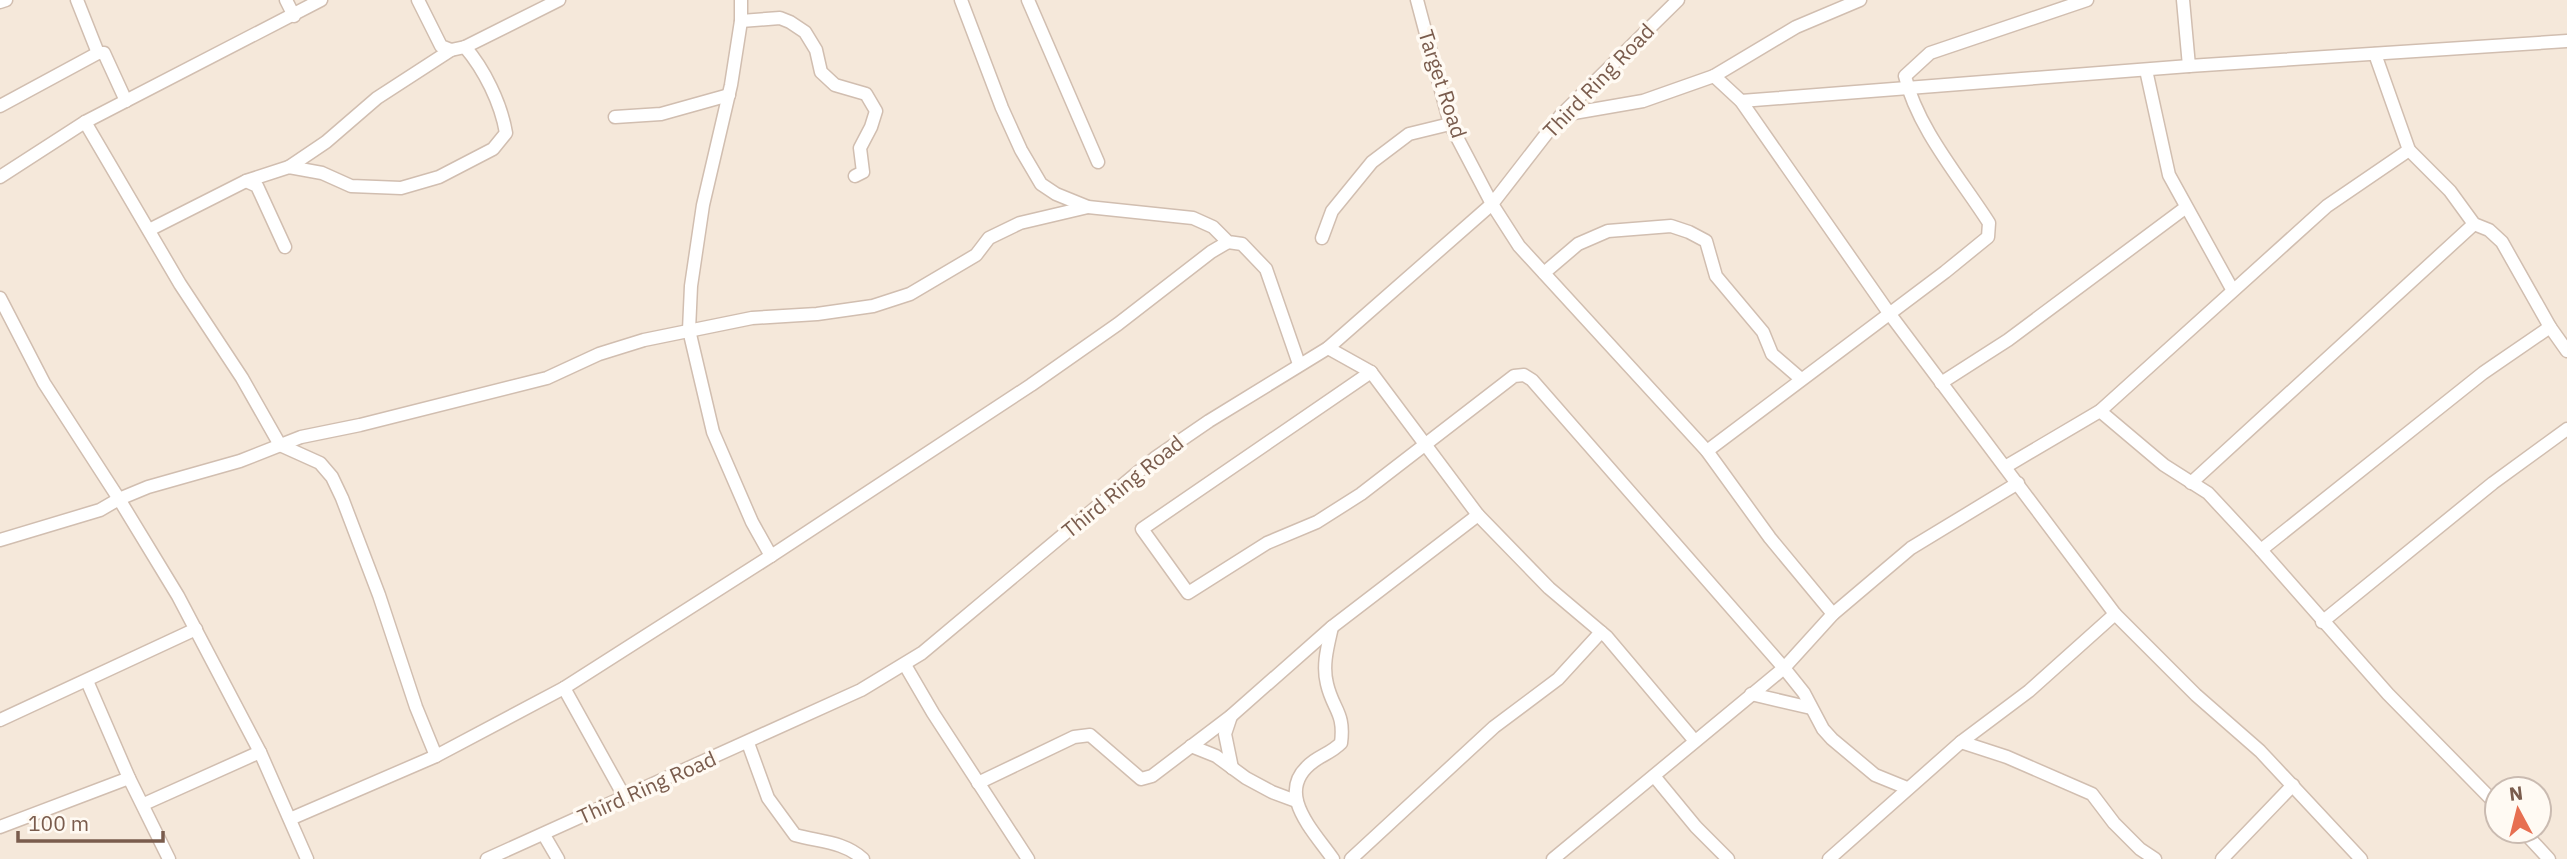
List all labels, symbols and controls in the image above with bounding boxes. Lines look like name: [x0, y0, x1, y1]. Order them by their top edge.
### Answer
street label: Third Ring Road: [1537, 17, 1660, 144]
street label: Target Road: [1412, 26, 1474, 141]
street label: Third Ring Road: [1056, 429, 1189, 544]
street label: Third Ring Road: [573, 744, 720, 830]
north arrow: [2483, 775, 2553, 845]
text: N: [2508, 780, 2524, 806]
scale bar: [18, 800, 163, 844]
text: 100 m: [28, 809, 89, 837]

